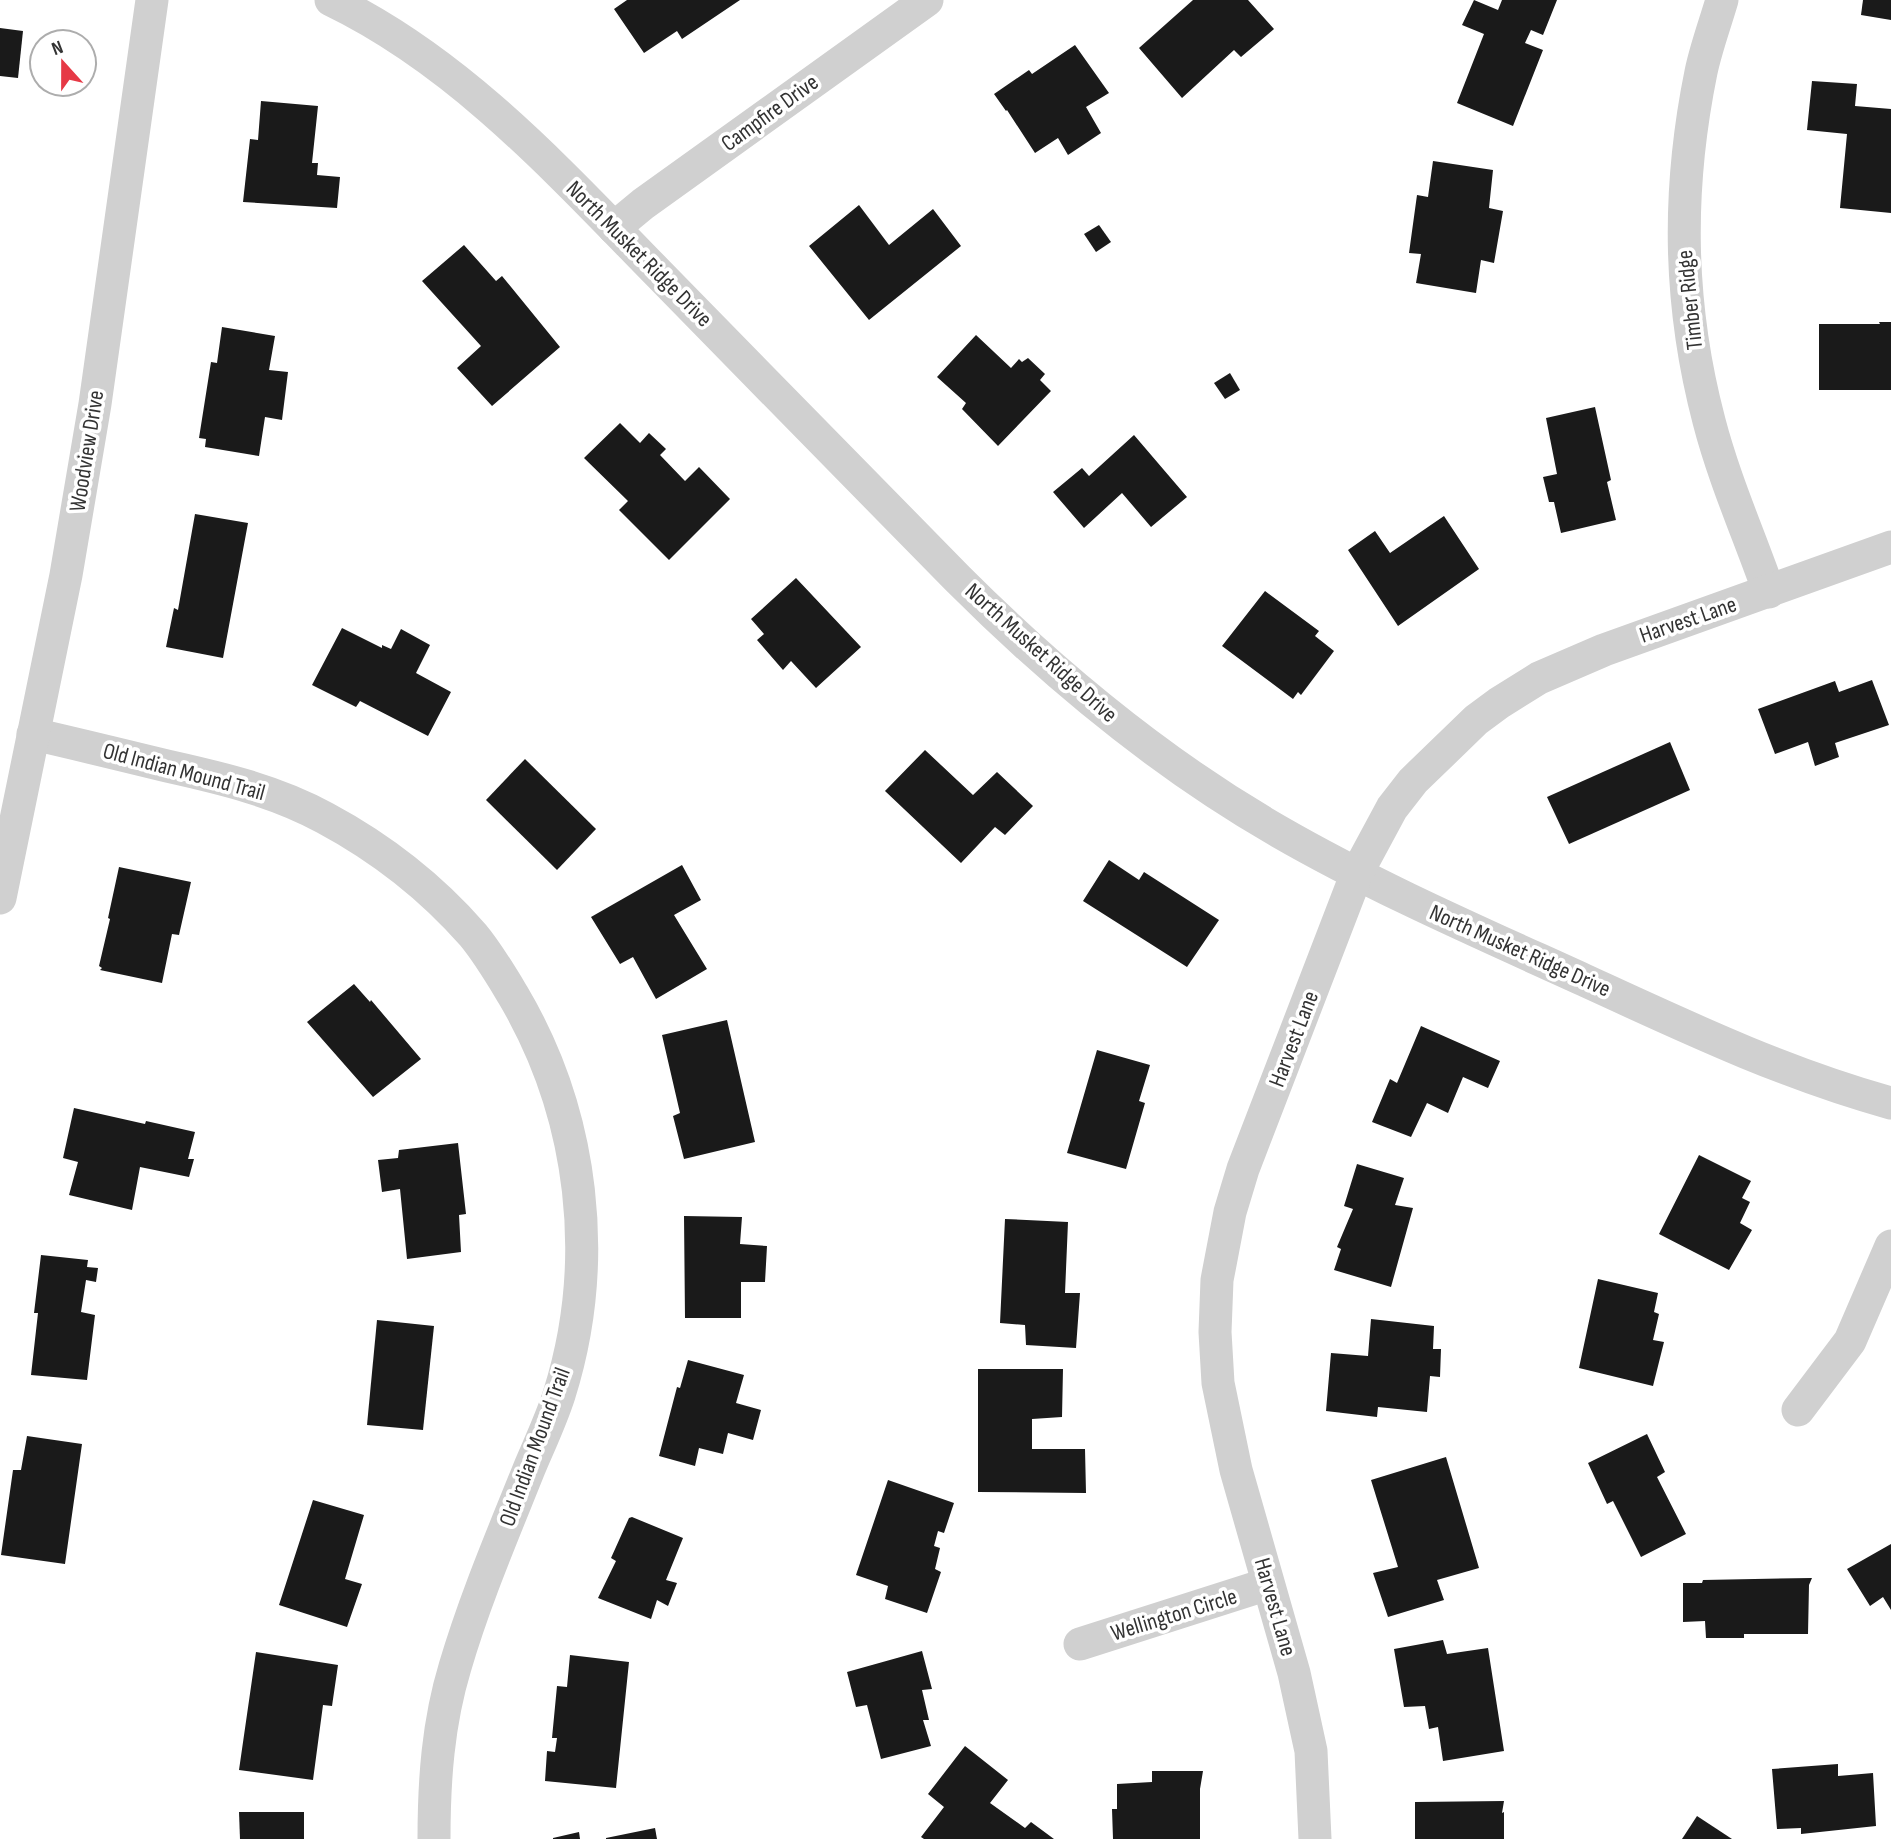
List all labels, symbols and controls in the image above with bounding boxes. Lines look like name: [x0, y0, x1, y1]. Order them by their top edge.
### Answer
north arrow: [28, 28, 98, 98]
text: N: [49, 36, 66, 61]
street label: Campfire Drive: [716, 68, 824, 158]
street label: North Musket Ridge Drive: [560, 175, 718, 333]
street label: Timber Ridge: [1671, 249, 1709, 351]
street label: Woodview Drive: [64, 388, 110, 514]
street label: North Musket Ridge Drive: [959, 577, 1123, 729]
street label: Harvest Lane: [1636, 590, 1740, 650]
street label: Old Indian Mound Trail: [100, 737, 268, 807]
street label: North Musket Ridge Drive: [1425, 899, 1615, 1003]
street label: Harvest Lane: [1263, 987, 1325, 1091]
street label: Old Indian Mound Trail: [493, 1364, 577, 1530]
street label: Harvest Lane: [1248, 1555, 1302, 1659]
street label: Wellington Circle: [1108, 1583, 1240, 1647]

